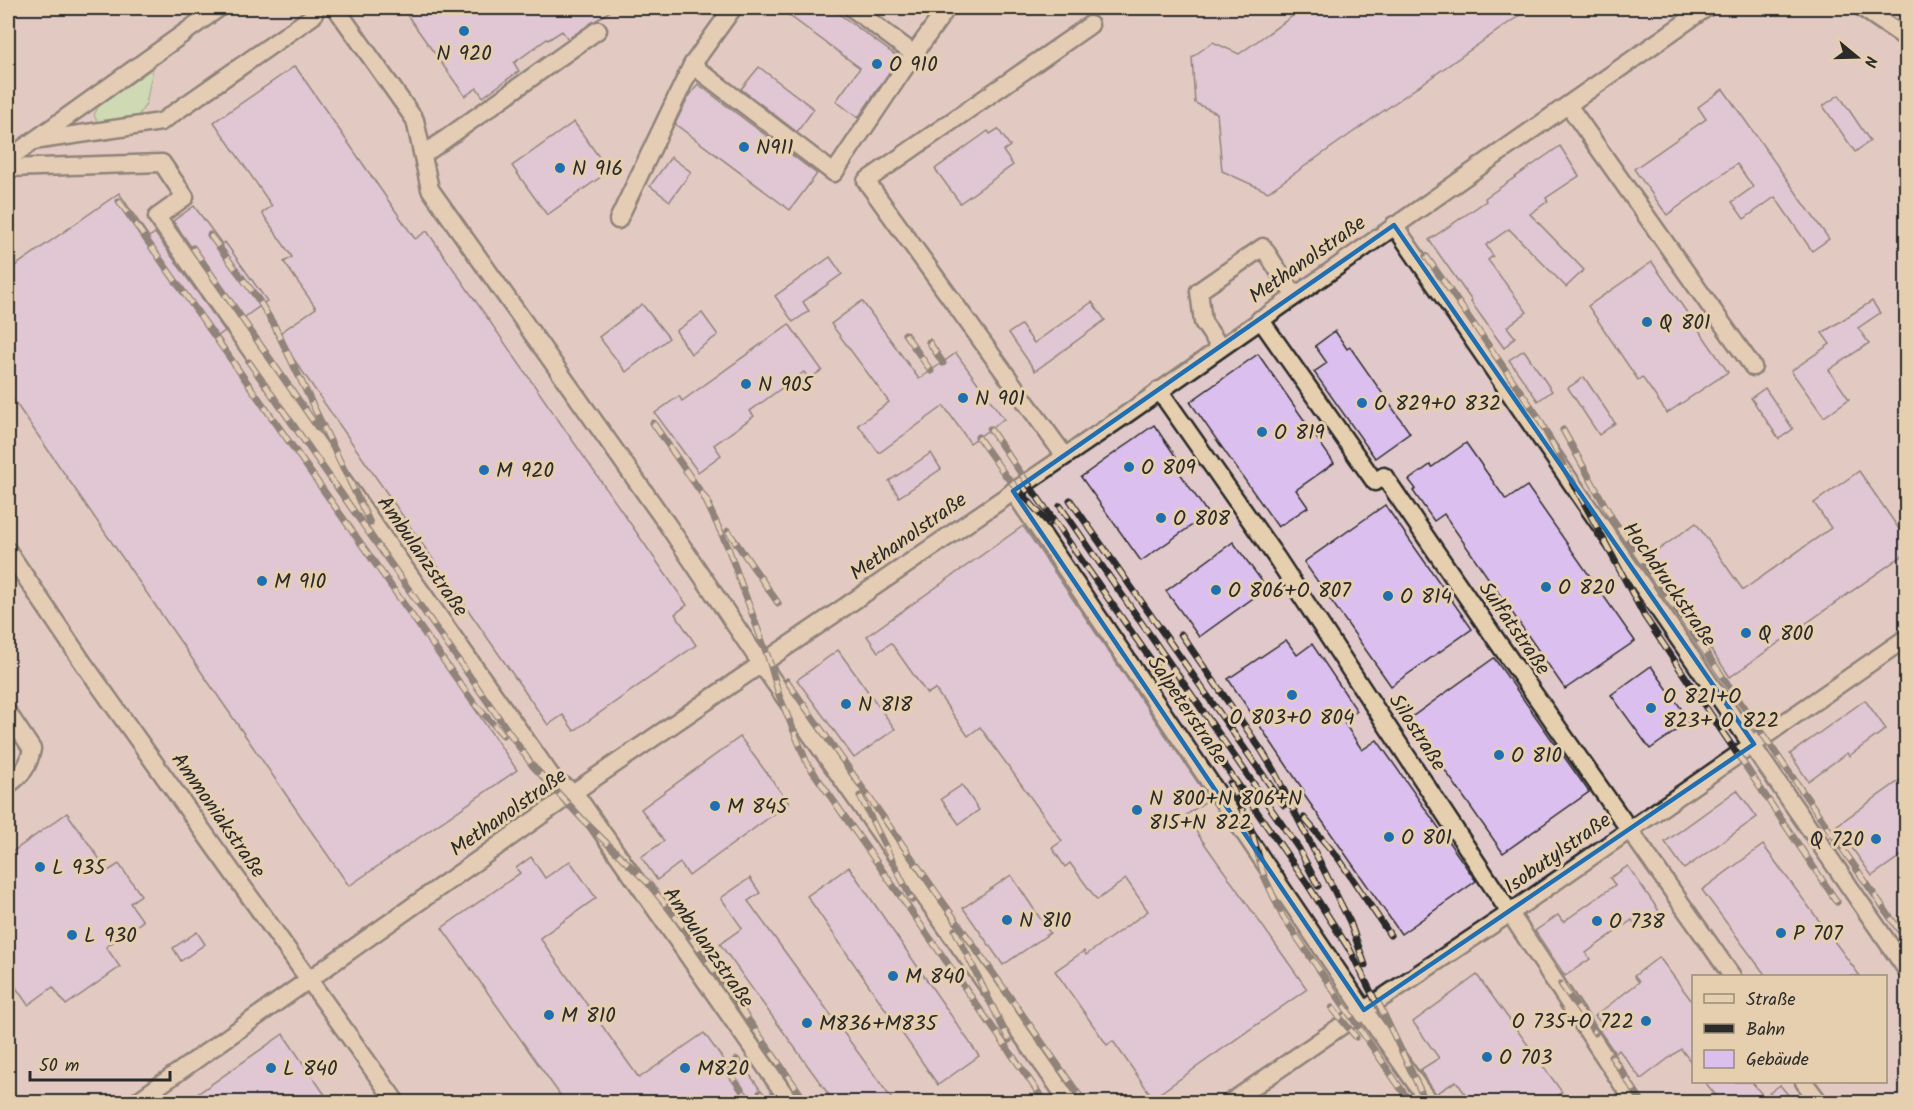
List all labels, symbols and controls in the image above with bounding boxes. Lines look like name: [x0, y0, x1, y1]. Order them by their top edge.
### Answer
marker: N 920: [457, 24, 471, 38]
north arrow: [1827, 27, 1887, 87]
place label: N 920: [436, 38, 492, 71]
place label: O 910: [889, 49, 938, 82]
text: N: [1856, 53, 1883, 70]
marker: O 910: [870, 57, 884, 71]
place label: N911: [756, 132, 794, 165]
marker: N911: [737, 140, 751, 154]
place label: N 916: [572, 153, 623, 186]
marker: N 916: [553, 161, 567, 175]
street label: Methanolstraße: [1242, 207, 1374, 313]
place label: Q 801: [1659, 307, 1711, 340]
marker: Q 801: [1640, 315, 1654, 329]
place label: N 905: [758, 369, 814, 402]
marker: N 905: [739, 377, 753, 391]
place label: N 901: [975, 383, 1025, 416]
place label: O 829+O 832: [1374, 388, 1501, 421]
marker: N 901: [956, 391, 970, 405]
marker: O 829+O 832: [1355, 396, 1369, 410]
place label: O 819: [1274, 417, 1325, 450]
marker: O 819: [1255, 425, 1269, 439]
place label: O 809: [1141, 452, 1196, 485]
place label: M 920: [496, 455, 554, 488]
marker: O 809: [1122, 460, 1136, 474]
marker: M 920: [477, 463, 491, 477]
street label: Methanolstraße: [843, 484, 975, 590]
street label: Ambulanzstraße: [368, 489, 476, 625]
place label: O 808: [1173, 503, 1230, 536]
marker: O 808: [1154, 511, 1168, 525]
street label: Hochdruckstraße: [1613, 515, 1725, 655]
place label: M 910: [274, 566, 326, 599]
place label: O 820: [1558, 572, 1615, 605]
marker: M 910: [255, 574, 269, 588]
place label: O 806+O 807: [1228, 575, 1352, 608]
street label: Sulfatstraße: [1469, 575, 1559, 683]
marker: O 820: [1539, 580, 1553, 594]
place label: O 814: [1400, 581, 1452, 614]
marker: O 806+O 807: [1209, 583, 1223, 597]
marker: O 814: [1381, 589, 1395, 603]
place label: Q 800: [1758, 618, 1814, 651]
marker: Q 800: [1739, 626, 1753, 640]
street label: Salpeterstraße: [1138, 649, 1236, 773]
place label: O 821+O 823+ O 822: [1663, 681, 1779, 738]
marker: O 803+O 804: [1285, 688, 1299, 702]
street label: Silostraße: [1379, 688, 1454, 778]
place label: N 818: [858, 689, 913, 722]
marker: N 818: [839, 697, 853, 711]
marker: O 821+O 823+ O 822: [1644, 701, 1658, 715]
place label: O 803+O 804: [1229, 702, 1355, 735]
place label: O 810: [1511, 740, 1562, 773]
street label: Ammoniakstraße: [162, 746, 274, 886]
marker: O 810: [1492, 748, 1506, 762]
street label: Methanolstraße: [443, 760, 575, 866]
place label: N 800+N 806+N 815+N 822: [1149, 783, 1302, 840]
place label: M 845: [727, 791, 789, 824]
marker: M 845: [708, 799, 722, 813]
marker: N 800+N 806+N 815+N 822: [1130, 803, 1144, 817]
street label: Isobutylstraße: [1497, 805, 1619, 904]
place label: O 801: [1401, 822, 1452, 855]
place label: Q 720: [1810, 824, 1864, 857]
marker: O 801: [1382, 830, 1396, 844]
marker: Q 720: [1869, 832, 1883, 846]
place label: L 935: [52, 852, 107, 885]
marker: L 935: [33, 860, 47, 874]
street label: Ambulanzstraße: [654, 880, 762, 1016]
place label: N 810: [1019, 905, 1071, 938]
place label: O 738: [1609, 906, 1665, 939]
marker: N 810: [1000, 913, 1014, 927]
marker: O 738: [1590, 914, 1604, 928]
place label: P 707: [1793, 918, 1844, 951]
place label: L 930: [84, 920, 137, 953]
marker: P 707: [1774, 926, 1788, 940]
marker: L 930: [65, 928, 79, 942]
place label: M 840: [905, 961, 965, 994]
marker: M 840: [886, 969, 900, 983]
legend: [1692, 975, 1887, 1083]
text: Straße: [1746, 986, 1796, 1015]
place label: M 810: [561, 1000, 616, 1033]
place label: O 735+O 722: [1512, 1006, 1634, 1039]
marker: M 810: [542, 1008, 556, 1022]
place label: M836+M835: [819, 1008, 939, 1041]
marker: O 735+O 722: [1639, 1014, 1653, 1028]
marker: M836+M835: [800, 1016, 814, 1030]
text: Bahn: [1746, 1016, 1785, 1045]
place label: O 703: [1499, 1042, 1552, 1075]
scale bar: [30, 1044, 170, 1082]
text: Gebäude: [1746, 1046, 1809, 1075]
marker: O 703: [1480, 1050, 1494, 1064]
text: 50 m: [39, 1052, 79, 1081]
place label: L 840: [283, 1053, 338, 1086]
place label: M820: [697, 1053, 749, 1086]
marker: L 840: [264, 1061, 278, 1075]
marker: M820: [678, 1061, 692, 1075]

